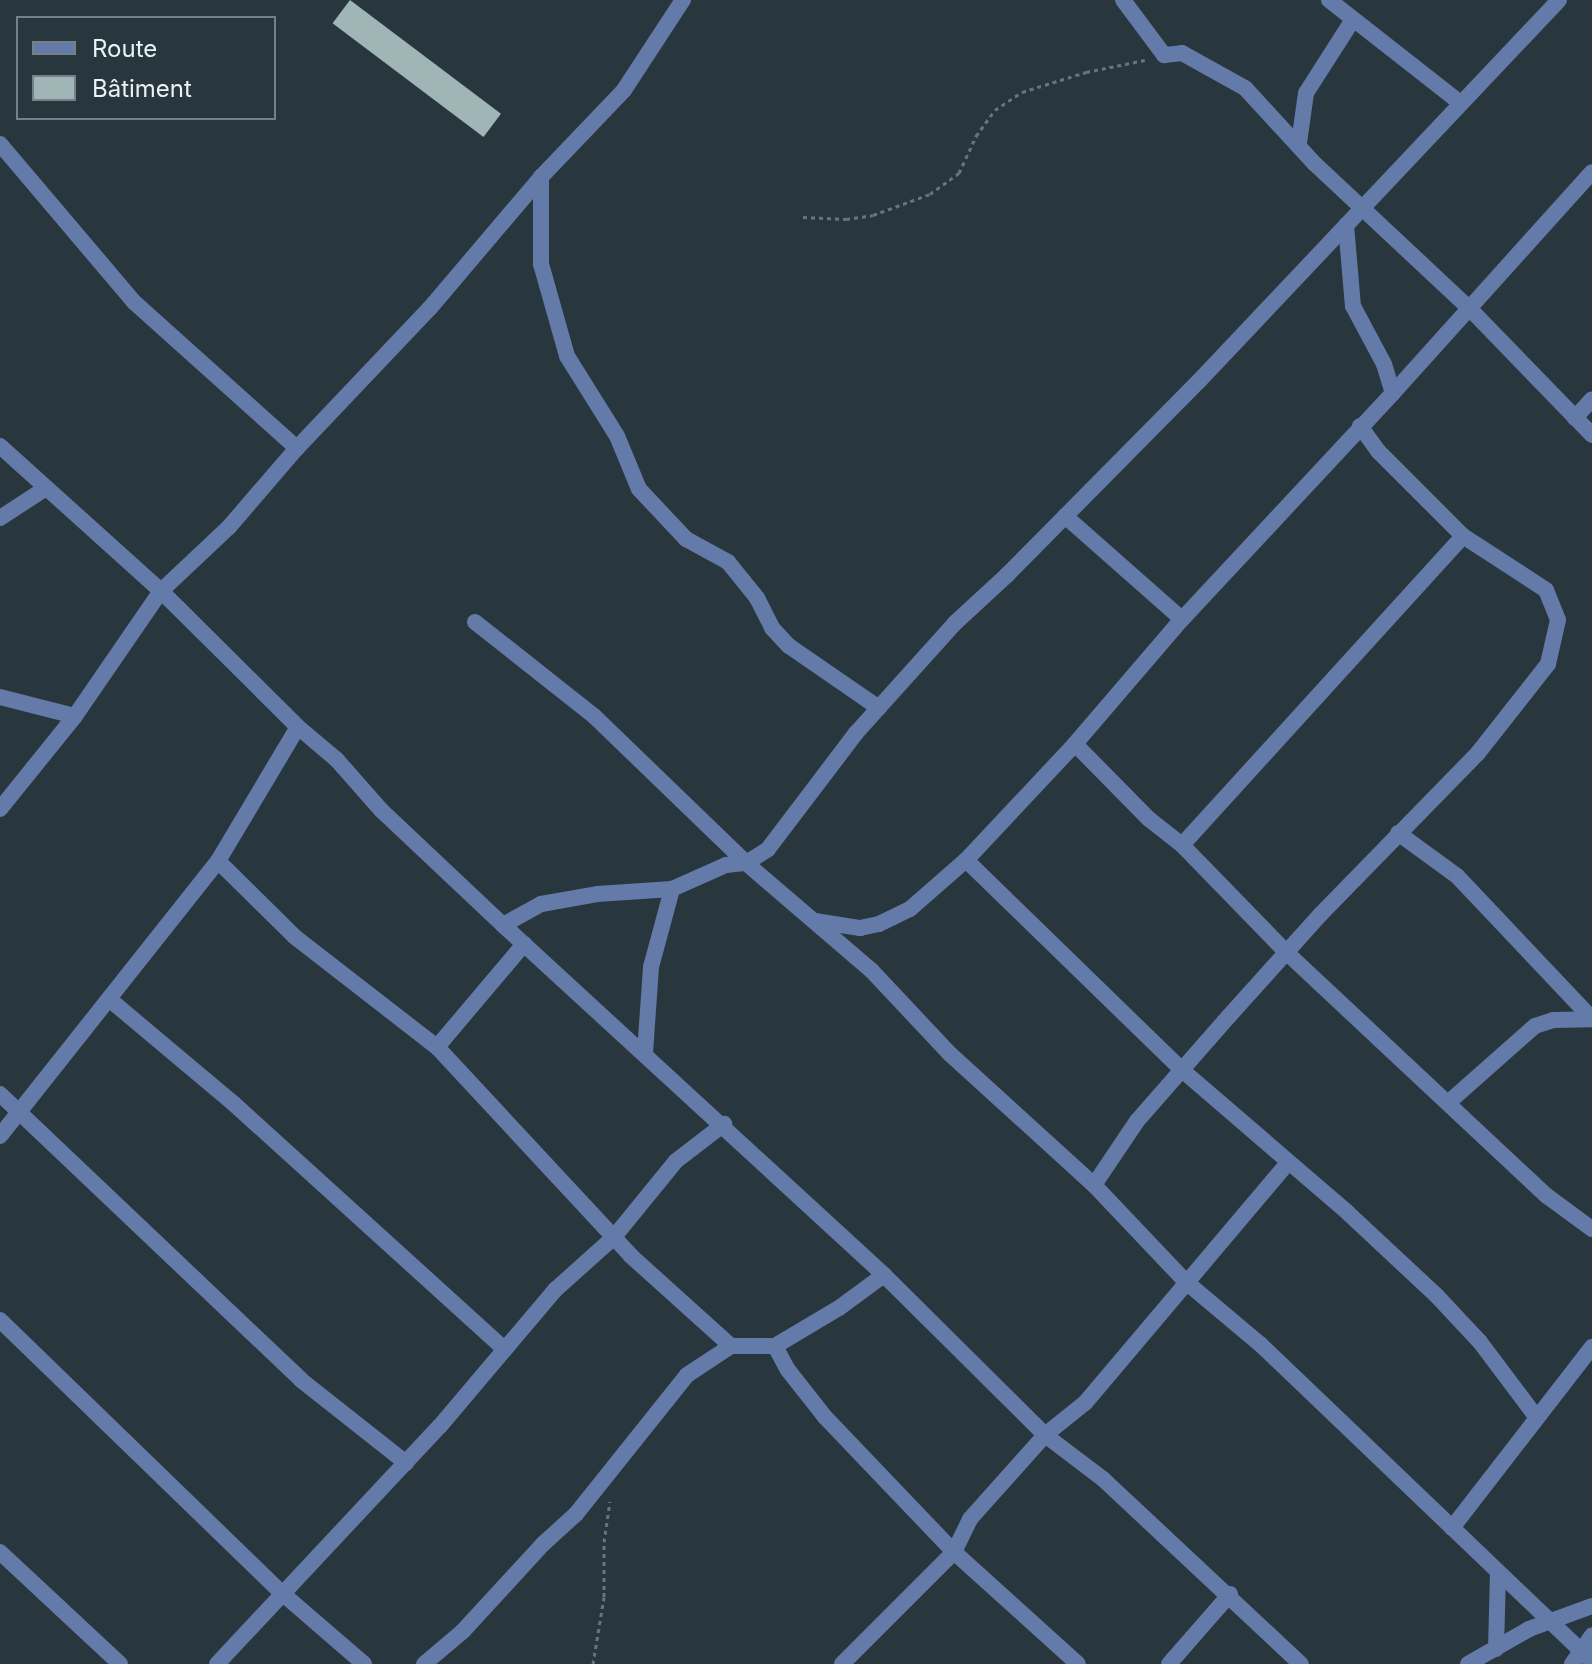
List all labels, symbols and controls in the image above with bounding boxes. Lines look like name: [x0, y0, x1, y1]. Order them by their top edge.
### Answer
legend: [16, 16, 276, 120]
text: Route: [92, 34, 157, 63]
text: Bâtiment: [92, 74, 192, 103]

